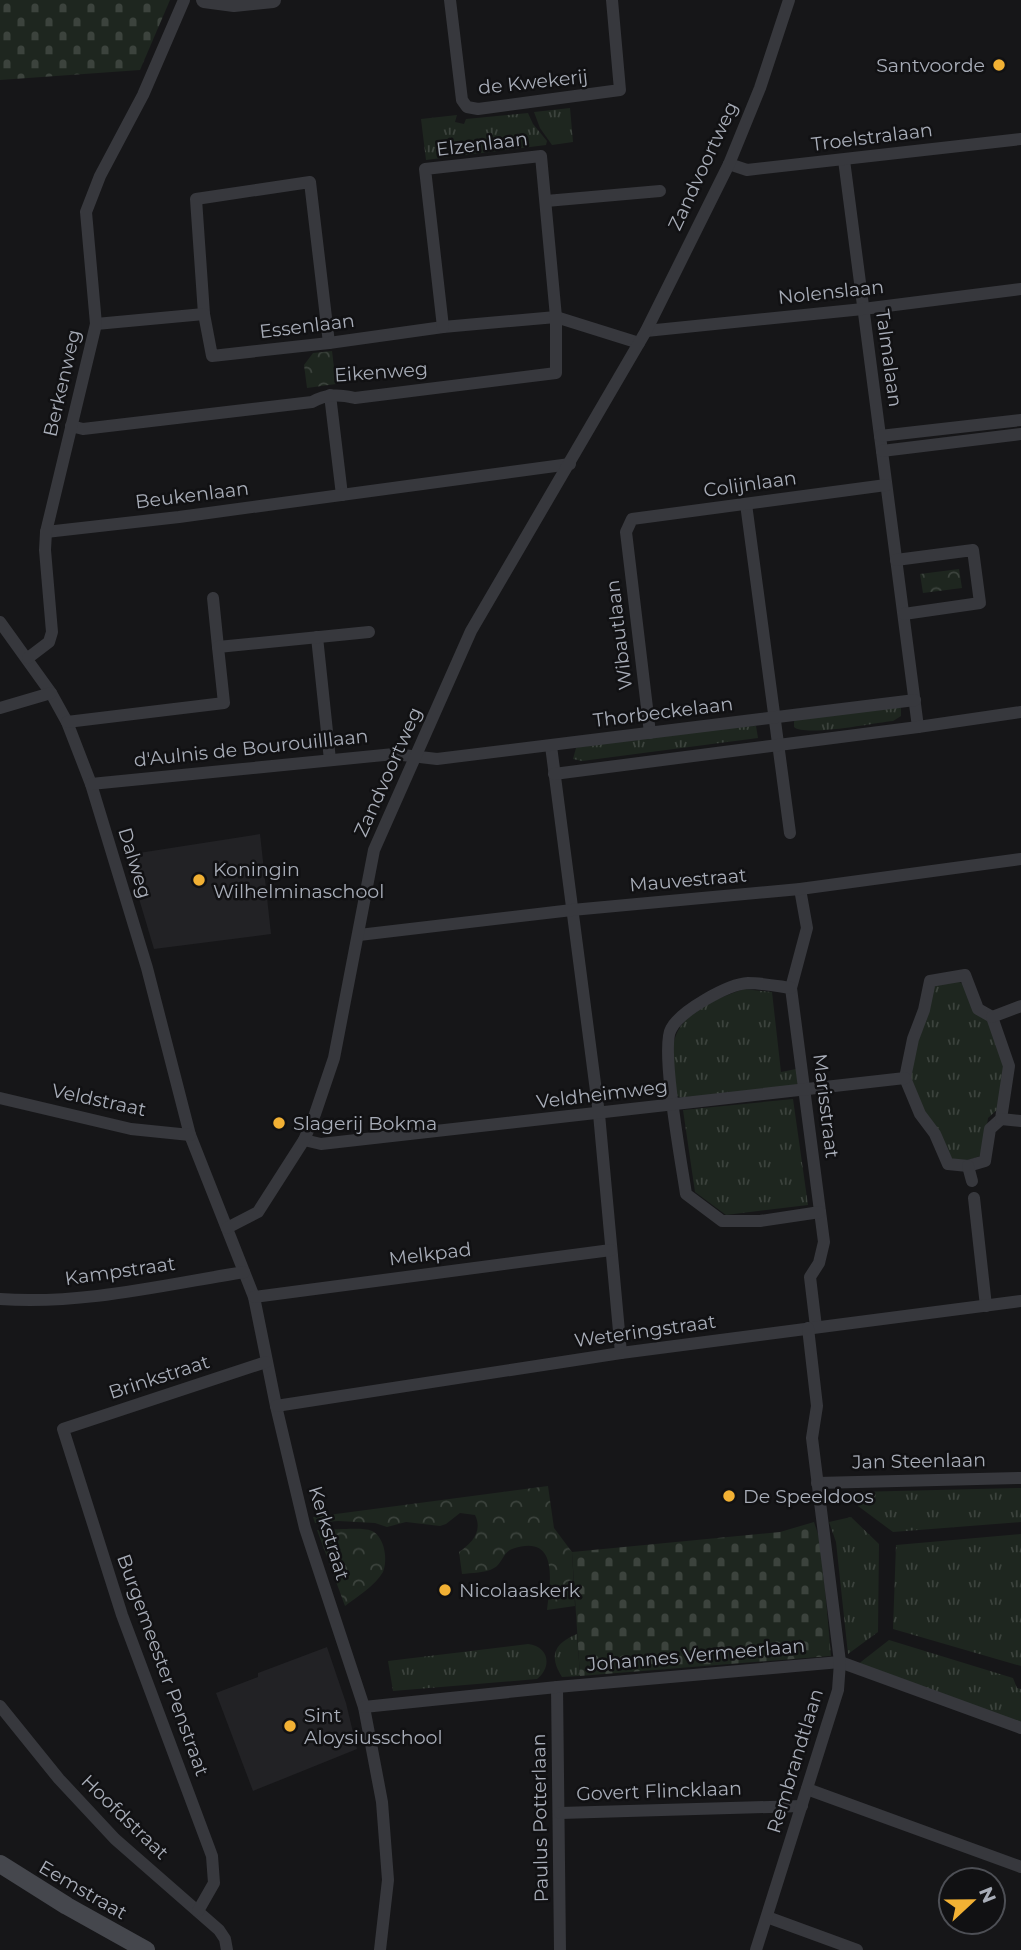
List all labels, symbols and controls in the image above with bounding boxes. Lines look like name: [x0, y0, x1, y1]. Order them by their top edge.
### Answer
place label: Santvoorde: [876, 54, 985, 77]
marker: Santvoorde: [991, 57, 1007, 73]
street label: de Kwekerij: [477, 65, 589, 99]
street label: Zandvoortweg: [663, 98, 743, 234]
street label: Troelstralaan: [810, 118, 934, 156]
street label: Elzenlaan: [435, 127, 529, 161]
street label: Nolenslaan: [777, 275, 885, 309]
street label: Talmalaan: [871, 308, 907, 408]
street label: Essenlaan: [258, 309, 356, 343]
street label: Berkenweg: [39, 327, 85, 439]
street label: Eikenweg: [333, 357, 429, 387]
street label: Colijnlaan: [702, 466, 798, 502]
street label: Beukenlaan: [134, 477, 250, 513]
street label: Wibautlaan: [601, 579, 637, 691]
street label: Thorbeckelaan: [592, 692, 734, 732]
street label: Zandvoortweg: [349, 704, 427, 840]
street label: d'Aulnis de Bourouilllaan: [133, 724, 369, 772]
street label: Dalweg: [113, 825, 157, 901]
place label: Koningin Wilhelminaschool: [213, 858, 384, 903]
street label: Mauvestraat: [628, 863, 748, 897]
marker: Koningin Wilhelminaschool: [191, 872, 207, 888]
street label: Marisstraat: [808, 1052, 844, 1160]
street label: Veldheimweg: [535, 1075, 669, 1113]
street label: Veldstraat: [50, 1079, 148, 1121]
place label: Slagerij Bokma: [293, 1112, 437, 1135]
marker: Slagerij Bokma: [271, 1115, 287, 1131]
street label: Melkpad: [387, 1238, 473, 1270]
street label: Kampstraat: [63, 1252, 177, 1290]
street label: Weteringstraat: [573, 1310, 718, 1352]
street label: Brinkstraat: [106, 1350, 213, 1404]
street label: Jan Steenlaan: [851, 1448, 986, 1474]
street label: Kerkstraat: [304, 1483, 354, 1583]
place label: De Speeldoos: [743, 1485, 874, 1508]
marker: De Speeldoos: [721, 1488, 737, 1504]
street label: Burgemeester Penstraat: [112, 1551, 214, 1779]
place label: Nicolaaskerk: [459, 1579, 581, 1602]
marker: Nicolaaskerk: [437, 1582, 453, 1598]
street label: Johannes Vermeerlaan: [585, 1634, 806, 1676]
street label: Rembrandtlaan: [762, 1686, 828, 1836]
place label: Sint Aloysiusschool: [304, 1704, 443, 1749]
marker: Sint Aloysiusschool: [282, 1718, 298, 1734]
street label: Paulus Potterlaan: [527, 1733, 553, 1903]
street label: Hoofdstraat: [77, 1770, 174, 1865]
street label: Govert Flincklaan: [576, 1777, 742, 1805]
street label: Eemstraat: [35, 1855, 132, 1925]
north arrow: [937, 1866, 1007, 1936]
text: N: [974, 1883, 1001, 1906]

